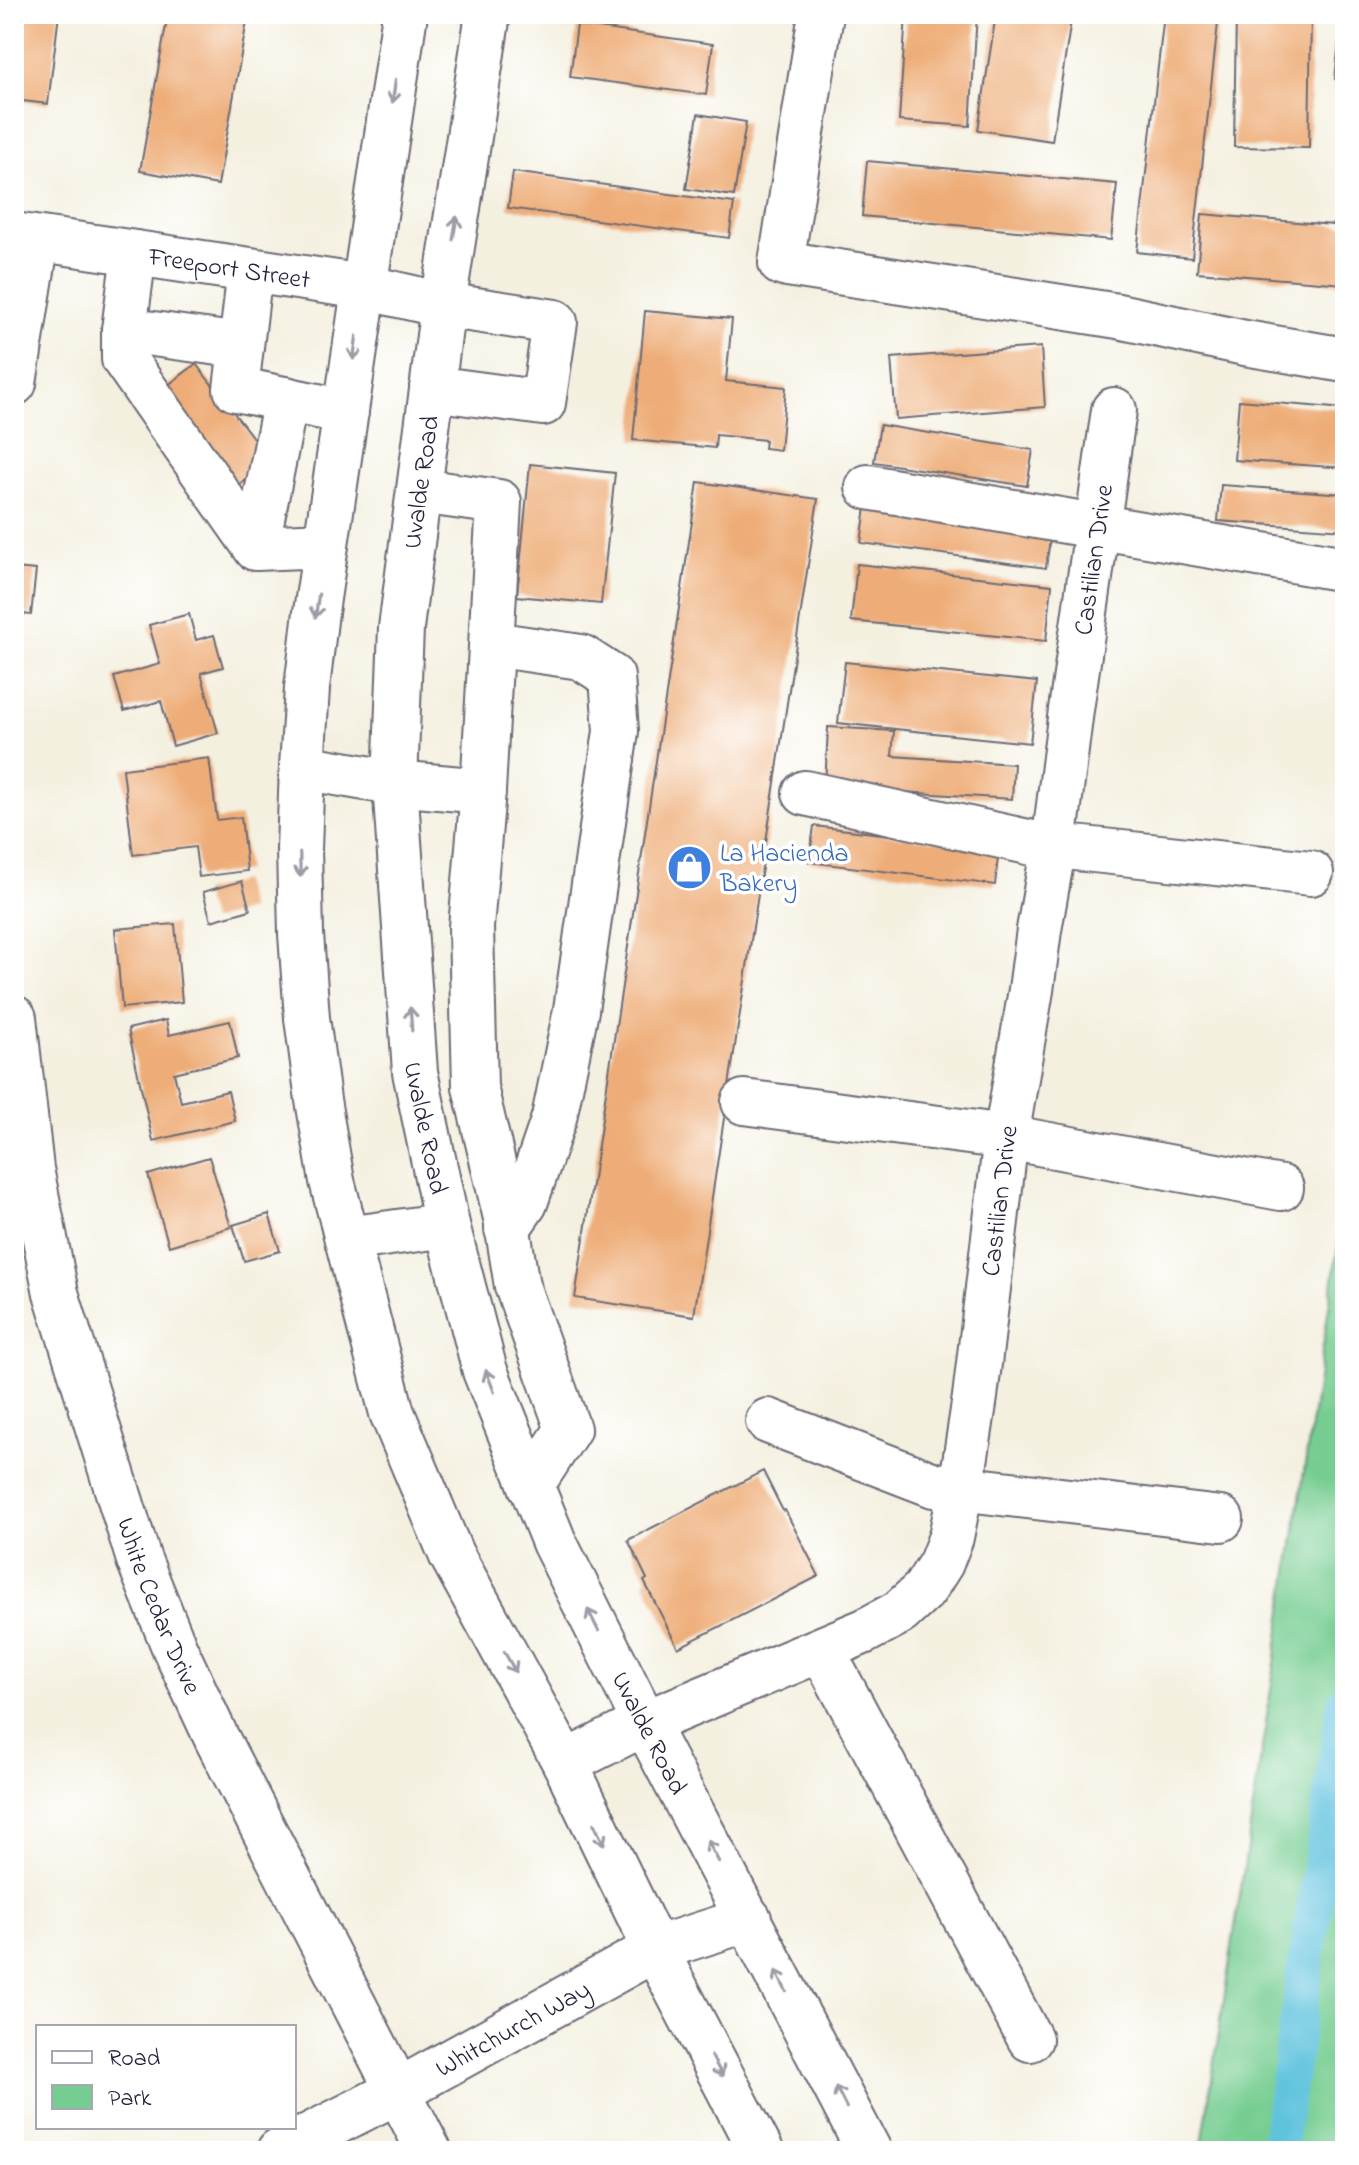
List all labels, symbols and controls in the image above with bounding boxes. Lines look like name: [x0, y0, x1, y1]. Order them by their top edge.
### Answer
one-way arrow: [385, 78, 400, 103]
one-way arrow: [448, 216, 463, 241]
street label: Freeport Street: [145, 239, 313, 301]
one-way arrow: [347, 335, 362, 360]
street label: Uvalde Road: [395, 413, 451, 552]
street label: Castilian Drive: [1066, 482, 1125, 638]
one-way arrow: [309, 592, 324, 618]
place label: La Hacienda Bakery: [719, 836, 849, 904]
shop icon: La Hacienda Bakery: [665, 843, 713, 891]
one-way arrow: [292, 851, 307, 878]
one-way arrow: [403, 1006, 418, 1033]
street label: Uvalde Road: [392, 1061, 456, 1198]
street label: Castilian Drive: [974, 1122, 1030, 1278]
one-way arrow: [482, 1370, 496, 1394]
street label: White Cedar Drive: [105, 1513, 210, 1702]
one-way arrow: [585, 1608, 600, 1632]
one-way arrow: [503, 1650, 518, 1674]
street label: Uvalde Road: [600, 1666, 696, 1803]
one-way arrow: [592, 1821, 607, 1845]
one-way arrow: [704, 1839, 720, 1863]
one-way arrow: [773, 1970, 789, 1994]
street label: Whitchurch Way: [430, 1972, 598, 2089]
legend: [36, 2025, 296, 2129]
text: Road: [108, 2042, 161, 2077]
one-way arrow: [709, 2053, 725, 2077]
text: Park: [108, 2082, 152, 2117]
one-way arrow: [833, 2085, 849, 2109]

